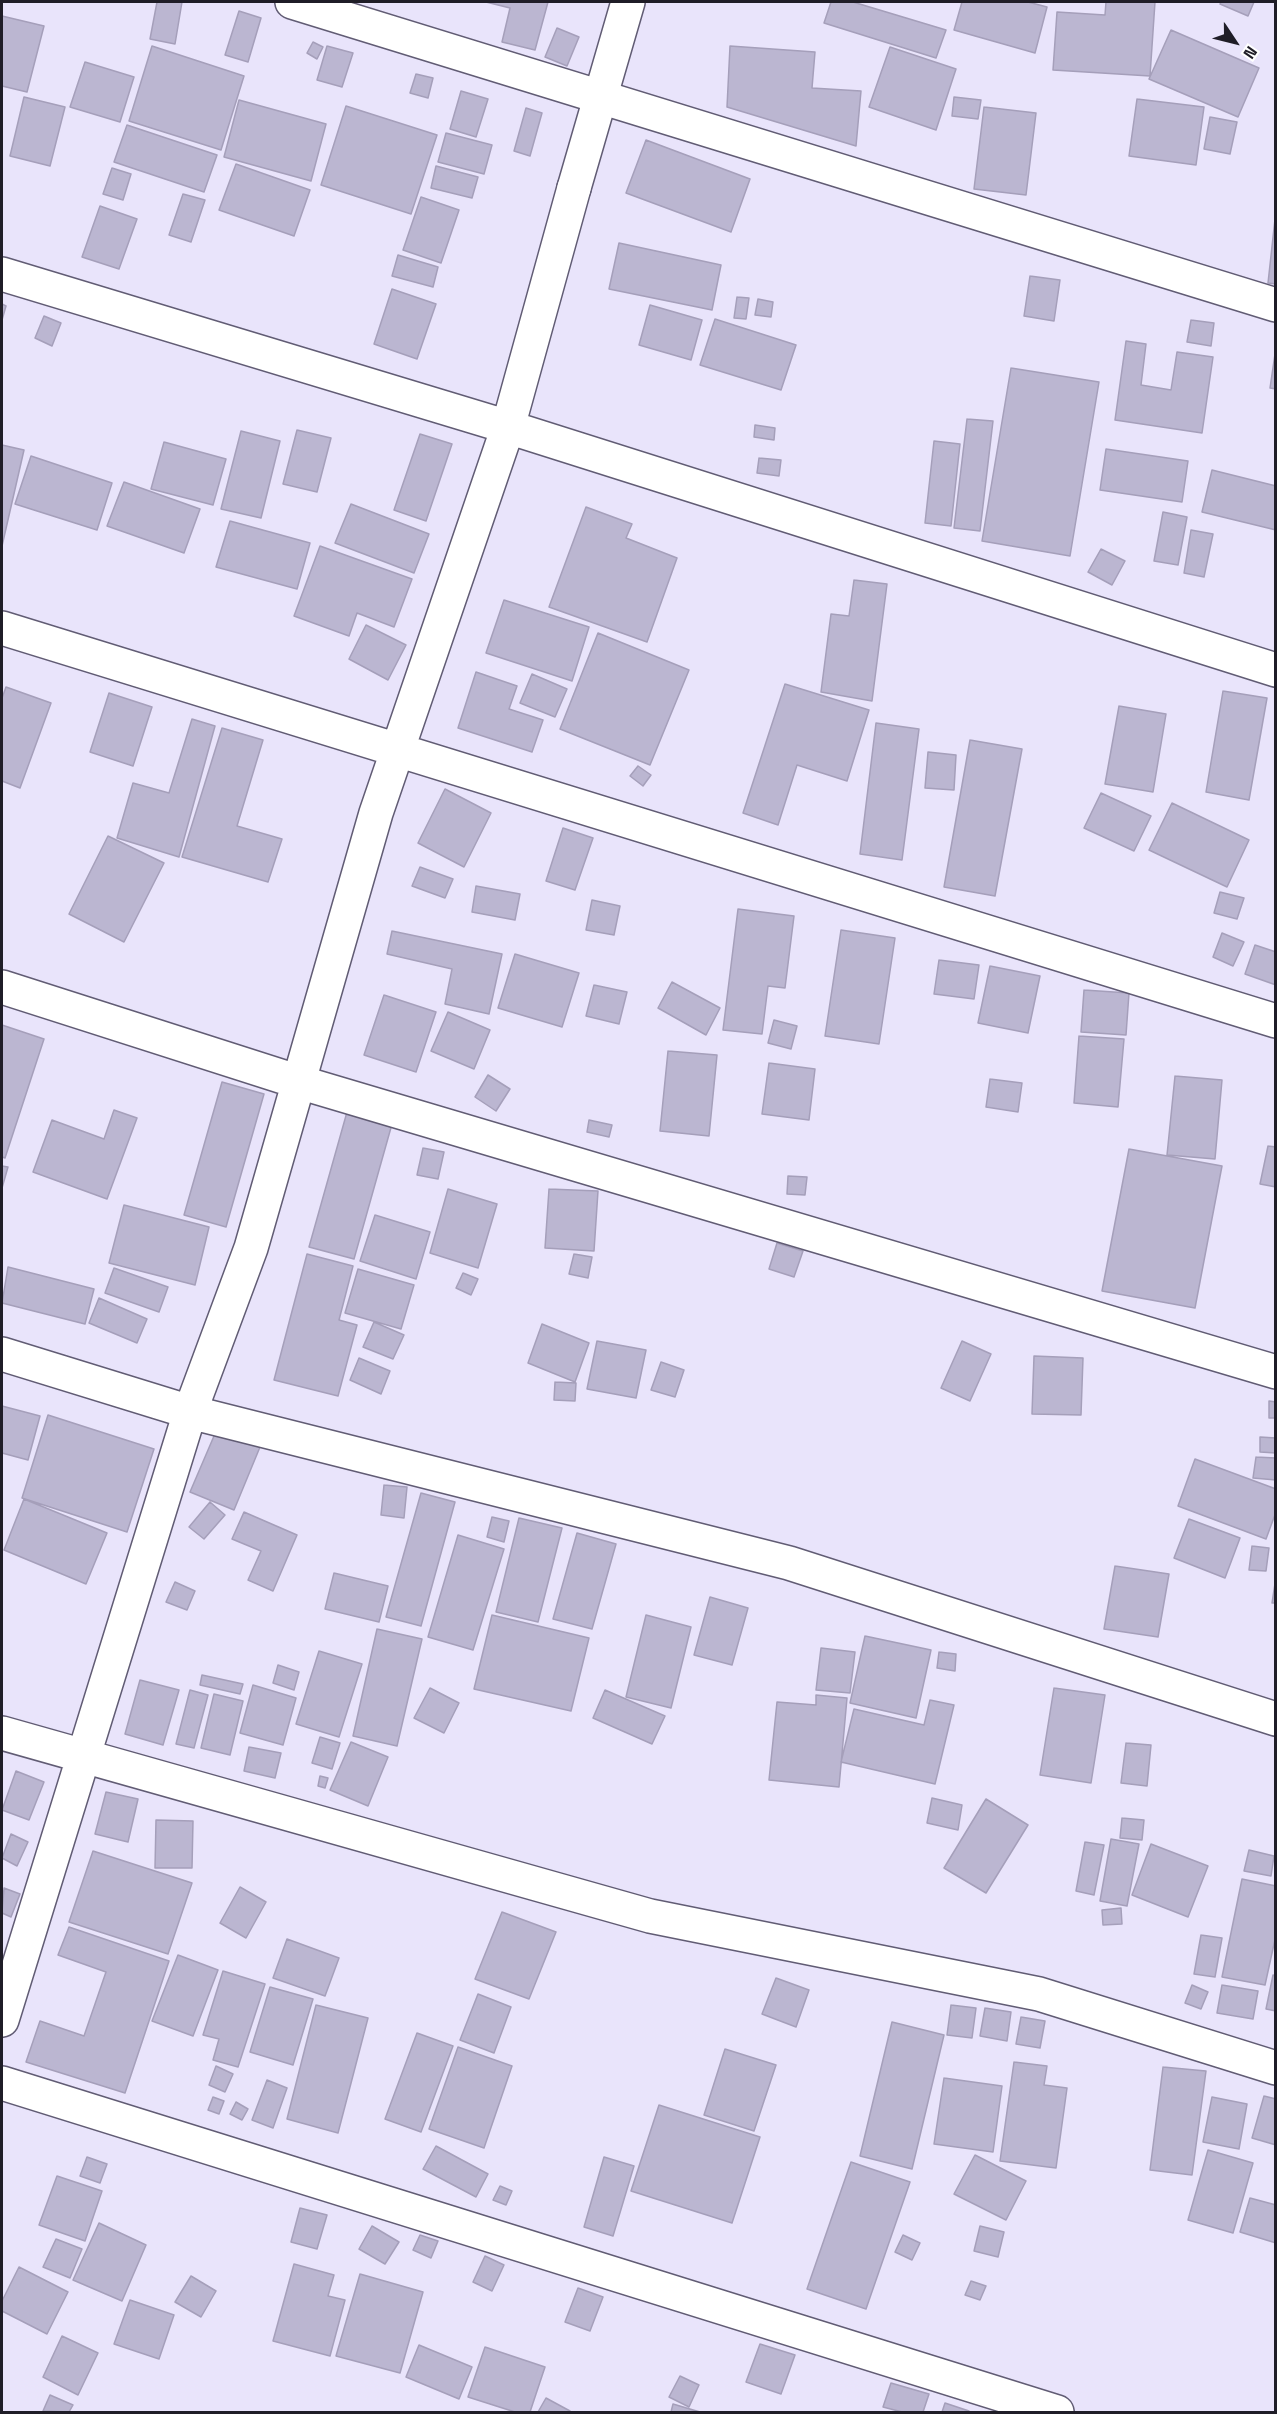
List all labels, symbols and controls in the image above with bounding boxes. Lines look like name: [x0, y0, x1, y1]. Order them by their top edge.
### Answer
north arrow: [1205, 12, 1265, 72]
text: N: [1238, 42, 1262, 63]

